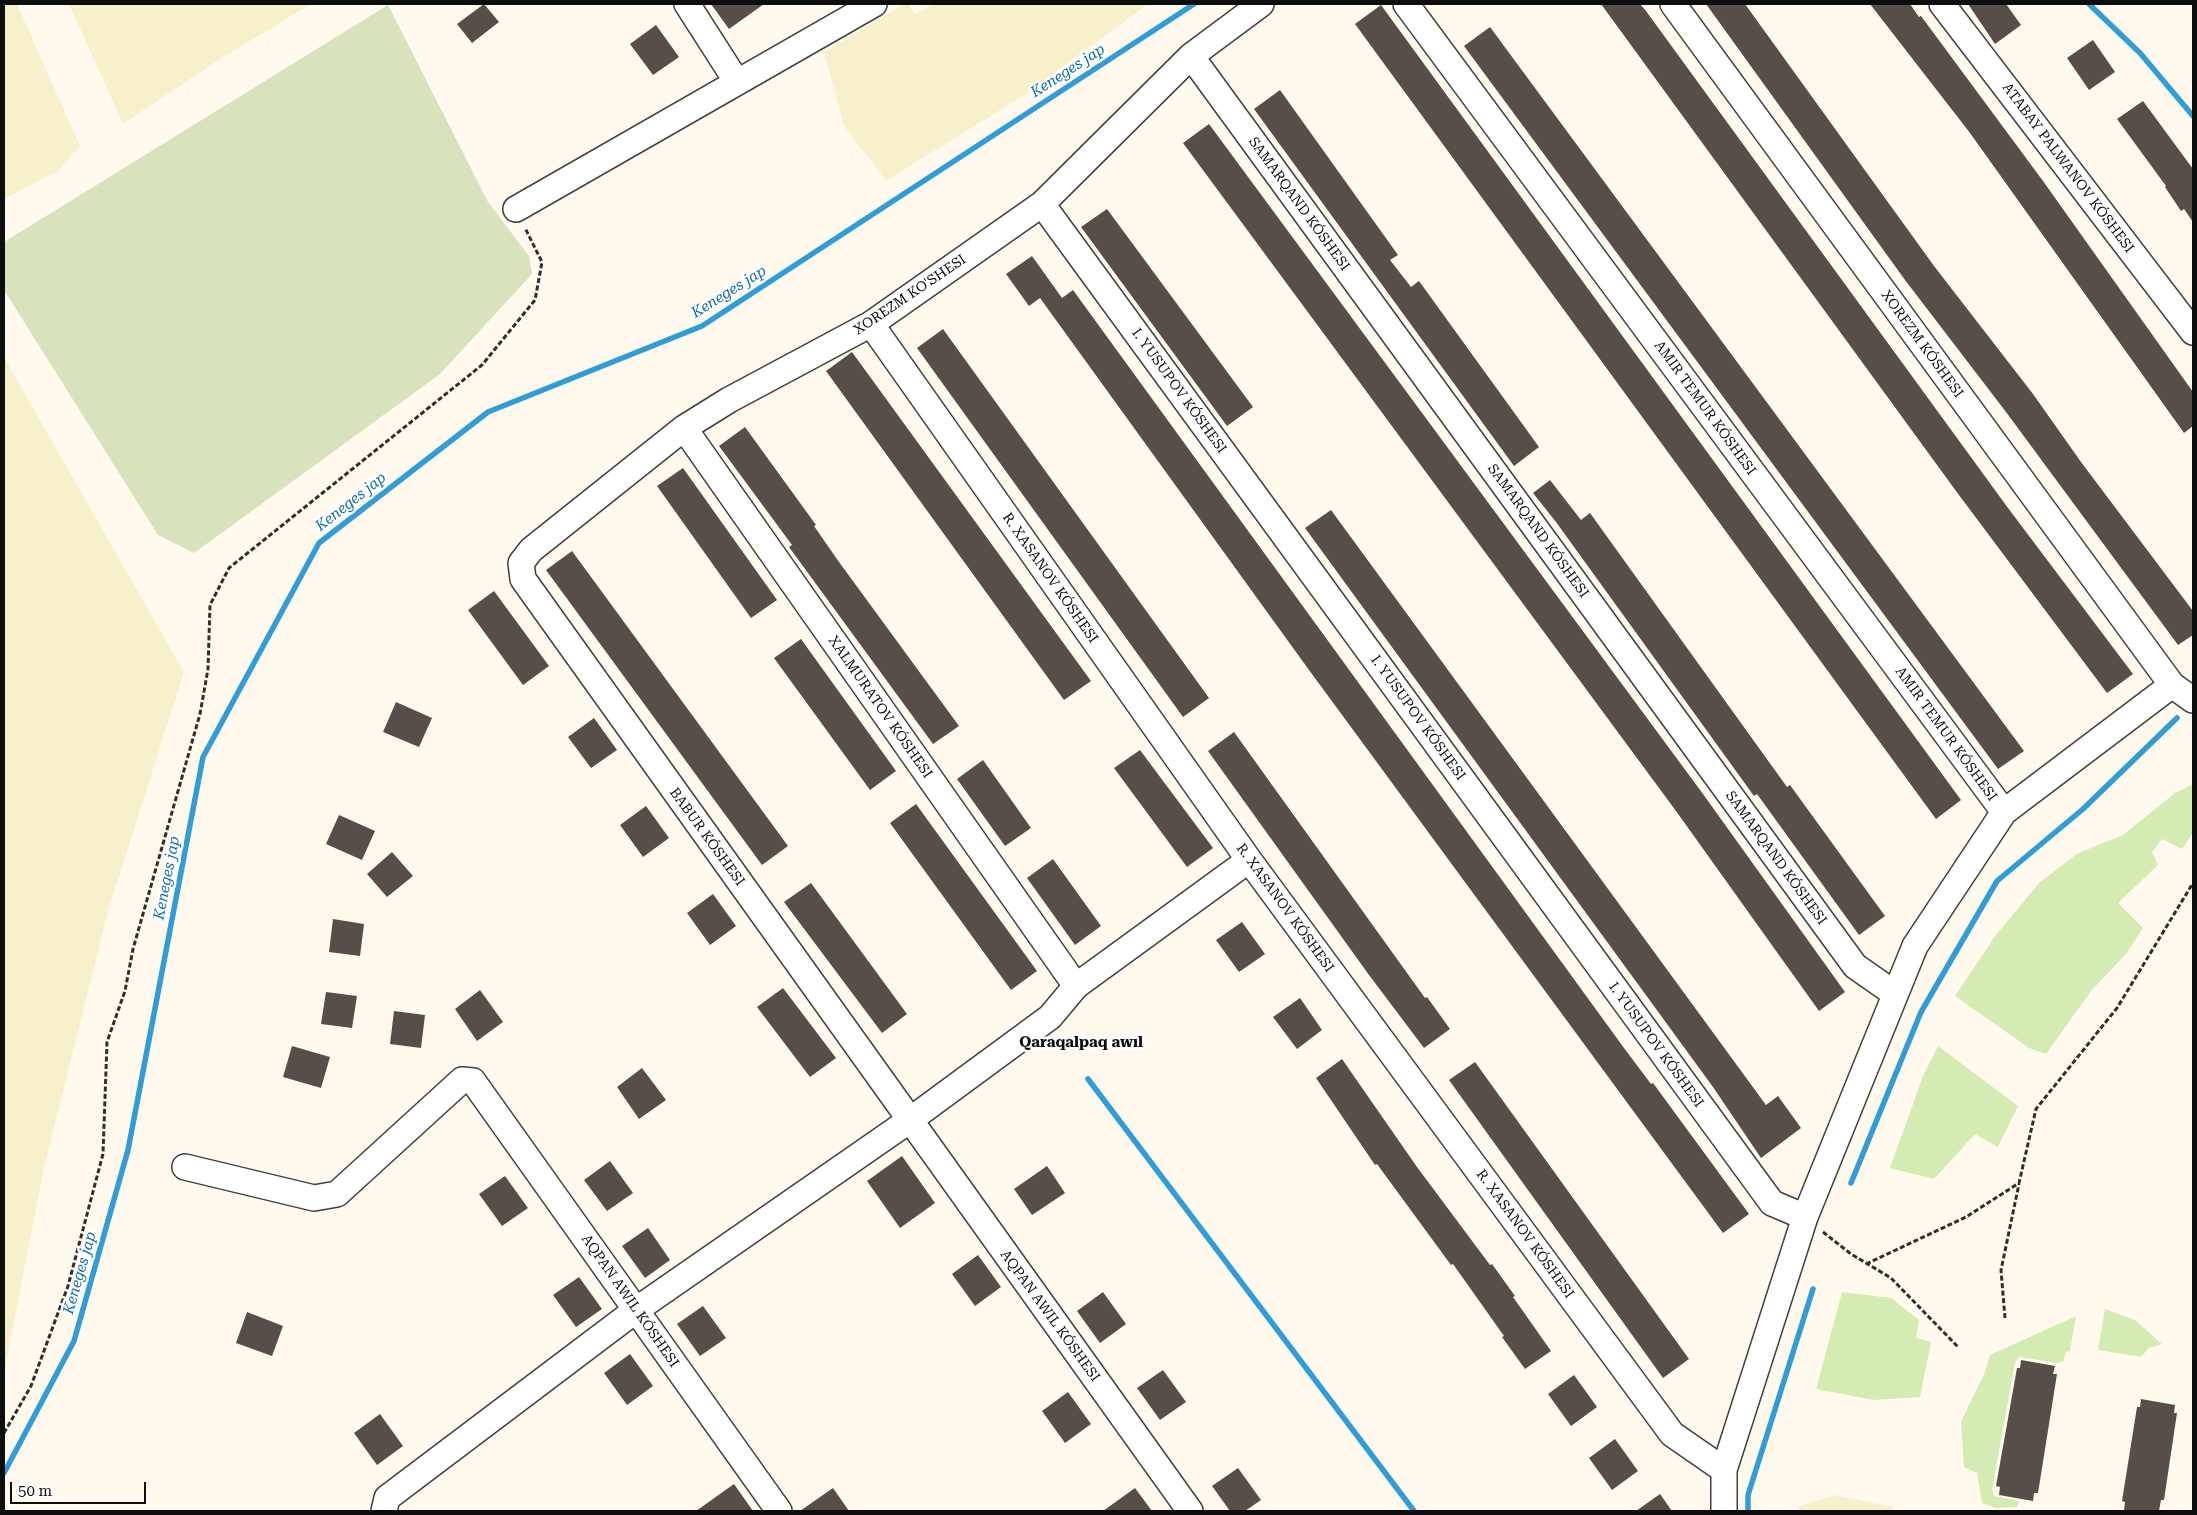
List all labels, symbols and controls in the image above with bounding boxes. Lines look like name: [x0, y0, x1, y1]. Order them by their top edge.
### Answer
water label: Keneges jap: [1028, 40, 1108, 102]
street label: ATABAY PALWANOV KÓSHESI: [1999, 80, 2137, 256]
street label: SAMARQAND KÓSHESI: [1245, 134, 1353, 274]
street label: XOREZM KO'SHESI: [851, 251, 969, 339]
water label: Keneges jap: [688, 262, 770, 322]
street label: XOREZM KÓSHESI: [1877, 287, 1967, 401]
street label: I. YUSUPOV KÓSHESI: [1128, 325, 1230, 457]
street label: AMIR TEMUR KÓSHESI: [1651, 338, 1759, 478]
street label: SAMARQAND KÓSHESI: [1484, 461, 1592, 601]
water label: Keneges jap: [312, 469, 390, 535]
street label: R. XASANOV KÓSHESI: [999, 510, 1101, 646]
street label: XALMURATOV KÓSHESI: [824, 633, 936, 781]
street label: I. YUSUPOV KÓSHESI: [1367, 652, 1469, 784]
street label: AMIR TEMUR KÓSHESI: [1892, 664, 2000, 804]
street label: BABUR KÓSHESI: [666, 785, 748, 889]
street label: SAMARQAND KÓSHESI: [1722, 788, 1830, 928]
water label: Keneges jap: [150, 835, 184, 921]
street label: R. XASANOV KÓSHESI: [1233, 840, 1337, 976]
street label: I. YUSUPOV KÓSHESI: [1605, 979, 1707, 1111]
district label: Qaraqalpaq awıl: [1019, 1034, 1143, 1052]
street label: R. XASANOV KÓSHESI: [1473, 1166, 1577, 1302]
water label: Keneges jap: [60, 1230, 100, 1316]
street label: AQPAN AWIL KÓSHESI: [578, 1231, 682, 1371]
street label: AQPAN AWIL KÓSHESI: [997, 1247, 1103, 1385]
scale bar: [12, 1472, 149, 1504]
text: 50 m: [18, 1482, 52, 1500]

